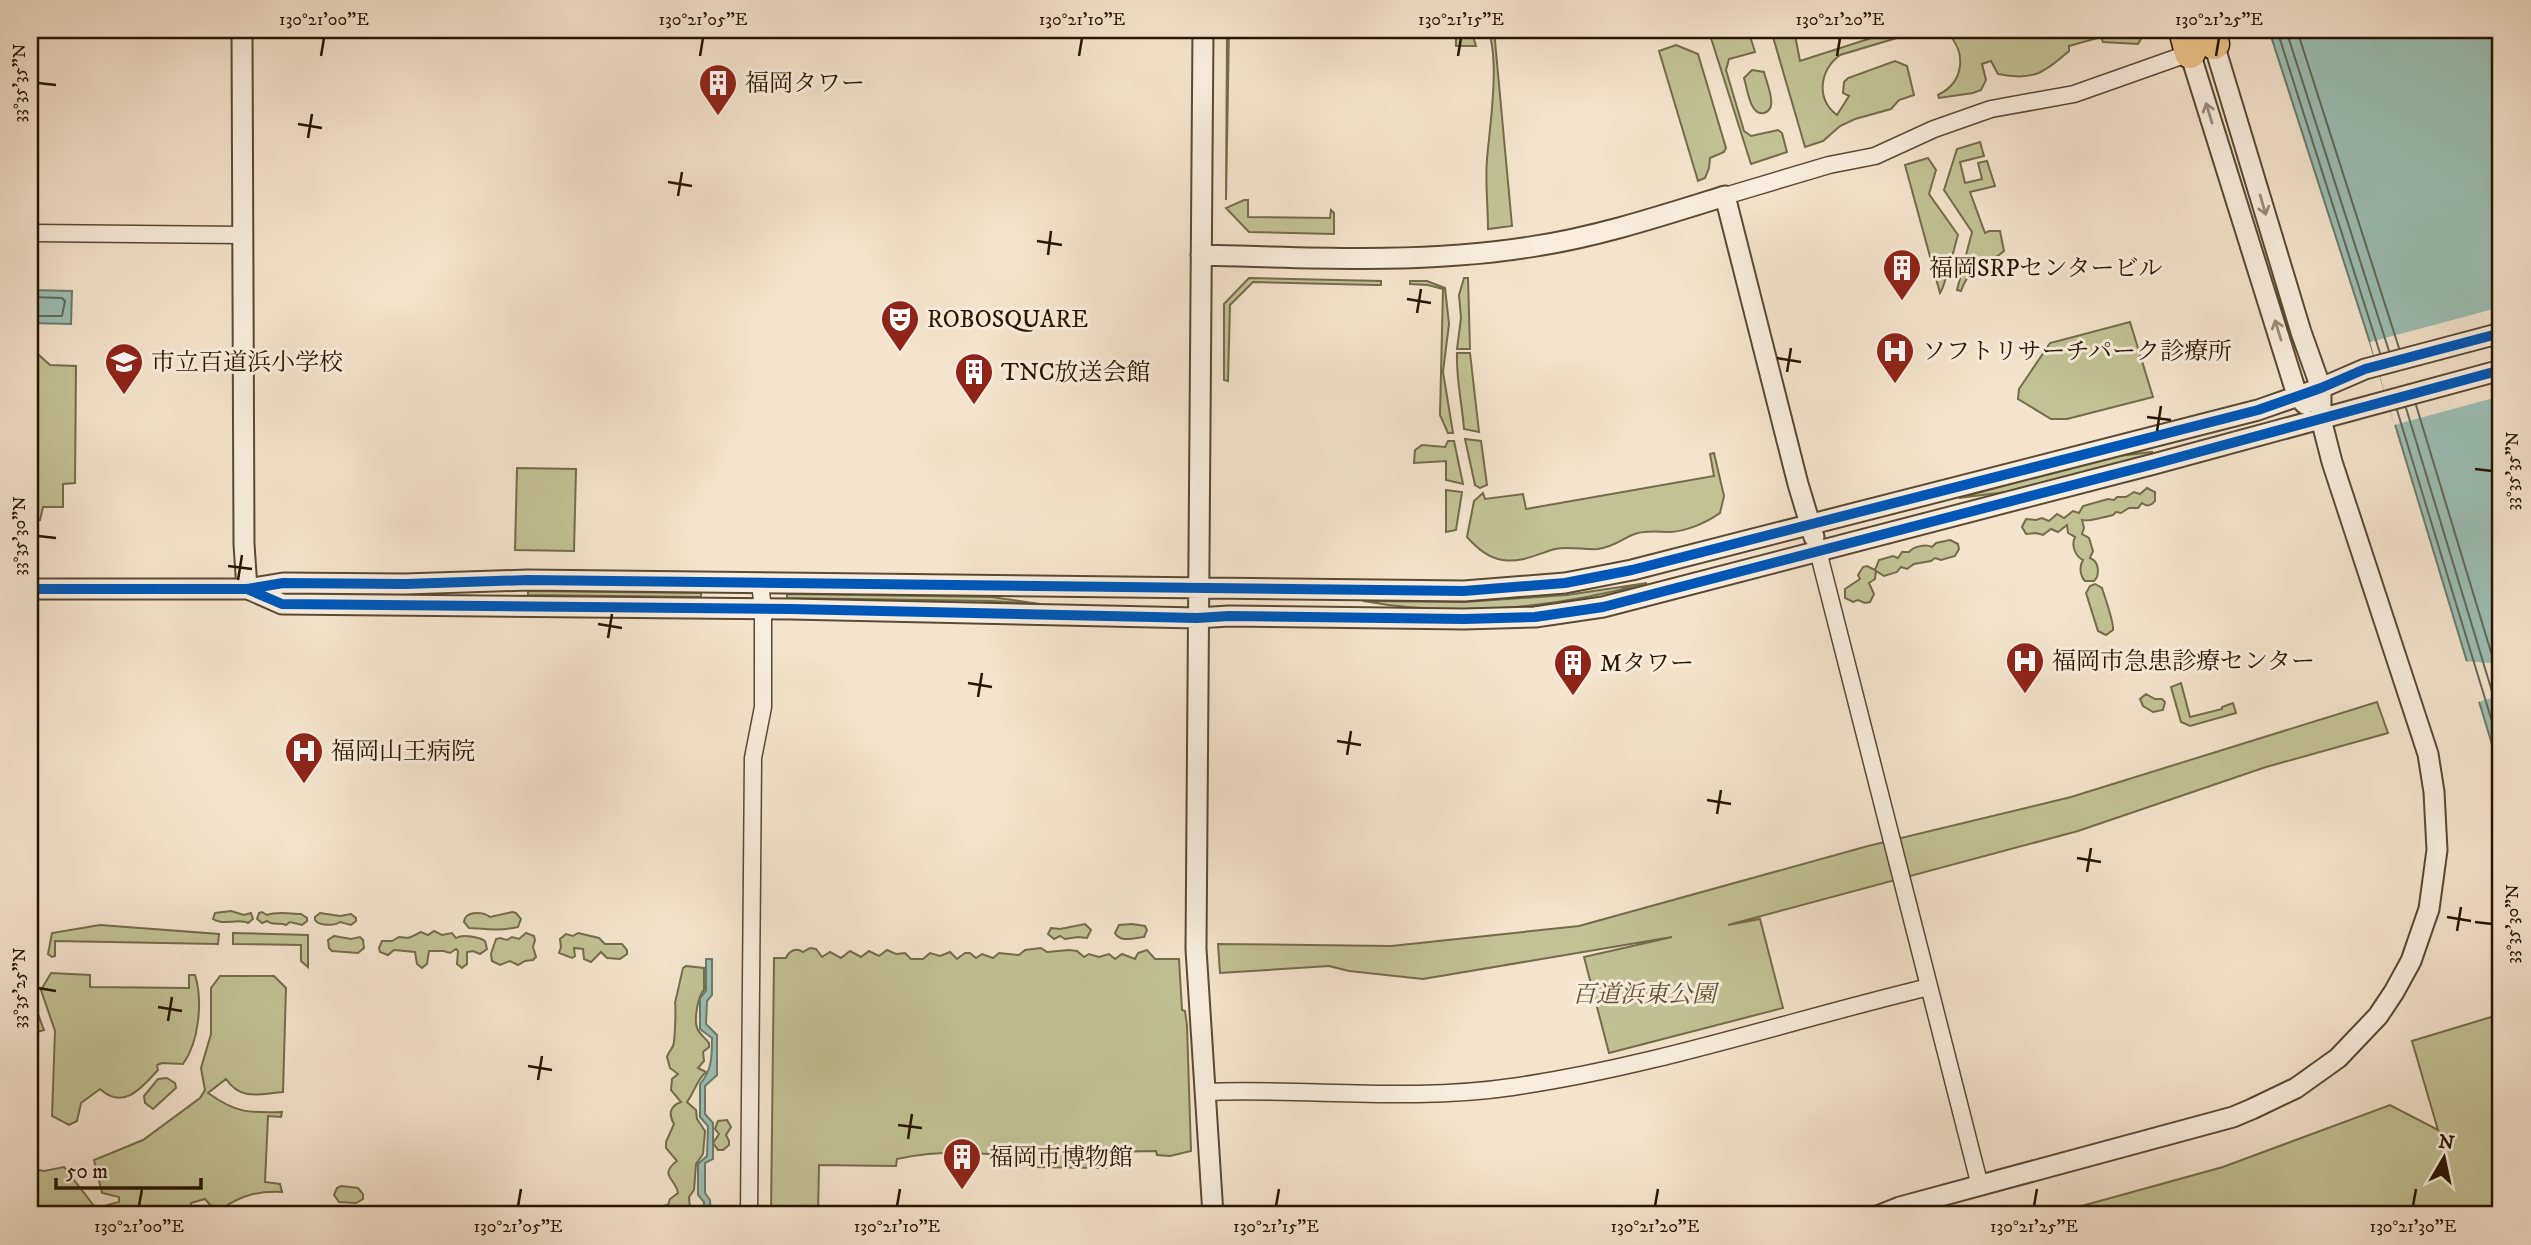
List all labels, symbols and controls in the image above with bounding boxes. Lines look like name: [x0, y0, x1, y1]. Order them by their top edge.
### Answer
text: 130°21'00"E: [279, 9, 369, 31]
text: 130°21'05"E: [658, 9, 748, 31]
text: 130°21'10"E: [1039, 9, 1126, 31]
text: 130°21'15"E: [1418, 9, 1504, 31]
text: 130°21'20"E: [1795, 9, 1885, 31]
text: 130°21'25"E: [2175, 9, 2263, 31]
text: 33°35'35"N: [9, 43, 31, 122]
building icon: 福岡タワー: [697, 62, 739, 117]
place label: 福岡タワー: [745, 69, 865, 99]
one-way arrow: [2202, 102, 2215, 124]
one-way arrow: [2258, 194, 2271, 216]
building icon: 福岡SRPセンタービル: [1881, 247, 1923, 302]
place label: 福岡SRPセンタービル: [1929, 254, 2163, 284]
theatre icon: ROBOSQUARE: [879, 298, 921, 353]
place label: ROBOSQUARE: [927, 305, 1088, 335]
one-way arrow: [2271, 319, 2283, 341]
hospital icon: ソフトリサーチパーク診療所: [1874, 330, 1916, 385]
place label: ソフトリサーチパーク診療所: [1922, 337, 2232, 367]
school or university icon: 市立百道浜小学校: [103, 341, 145, 396]
place label: 市立百道浜小学校: [151, 348, 343, 378]
building icon: TNC放送会館: [953, 351, 995, 406]
place label: TNC放送会館: [1001, 358, 1151, 388]
text: 33°35'35"N: [2502, 431, 2524, 510]
text: 33°35'30"N: [9, 496, 31, 576]
hospital icon: 福岡市急患診療センター: [2004, 640, 2046, 695]
building icon: Mタワー: [1552, 642, 1594, 697]
place label: 福岡市急患診療センター: [2052, 647, 2315, 677]
place label: Mタワー: [1600, 649, 1694, 679]
hospital icon: 福岡山王病院: [283, 730, 325, 785]
place label: 福岡山王病院: [331, 737, 475, 767]
text: 33°35'30"N: [2502, 884, 2524, 964]
text: 33°35'25"N: [9, 947, 31, 1028]
park label: 百道浜東公園: [1572, 980, 1720, 1010]
north arrow: [2408, 1122, 2478, 1192]
text: N: [2437, 1130, 2456, 1155]
building icon: 福岡市博物館: [941, 1136, 983, 1191]
place label: 福岡市博物館: [989, 1143, 1133, 1173]
scale bar: [56, 1147, 201, 1191]
text: 50 m: [66, 1159, 108, 1185]
text: 130°21'00"E: [94, 1216, 184, 1238]
text: 130°21'05"E: [473, 1216, 563, 1238]
text: 130°21'10"E: [854, 1216, 941, 1238]
text: 130°21'15"E: [1233, 1216, 1319, 1238]
text: 130°21'20"E: [1610, 1216, 1700, 1238]
text: 130°21'25"E: [1990, 1216, 2078, 1238]
text: 130°21'30"E: [2370, 1216, 2457, 1238]

